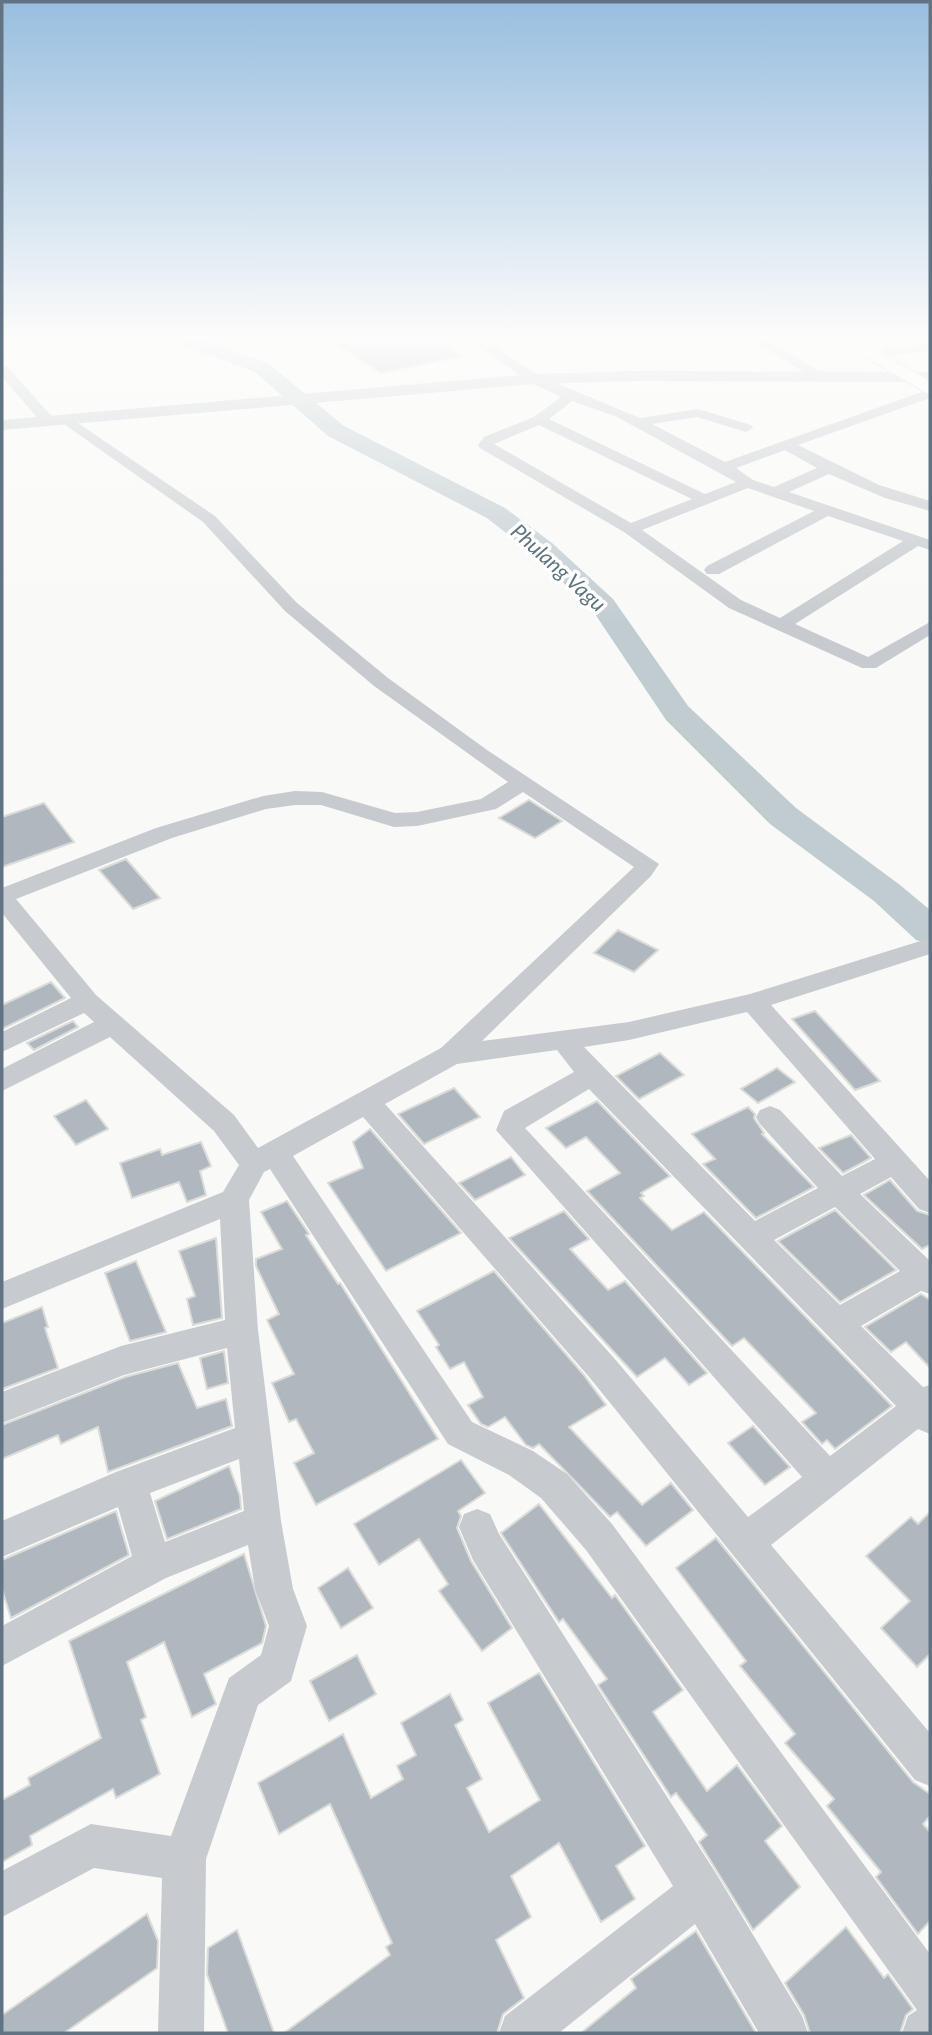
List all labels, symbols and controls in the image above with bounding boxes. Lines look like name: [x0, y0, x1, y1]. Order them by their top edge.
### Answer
water label: Phulang Vagu: [507, 518, 611, 616]

